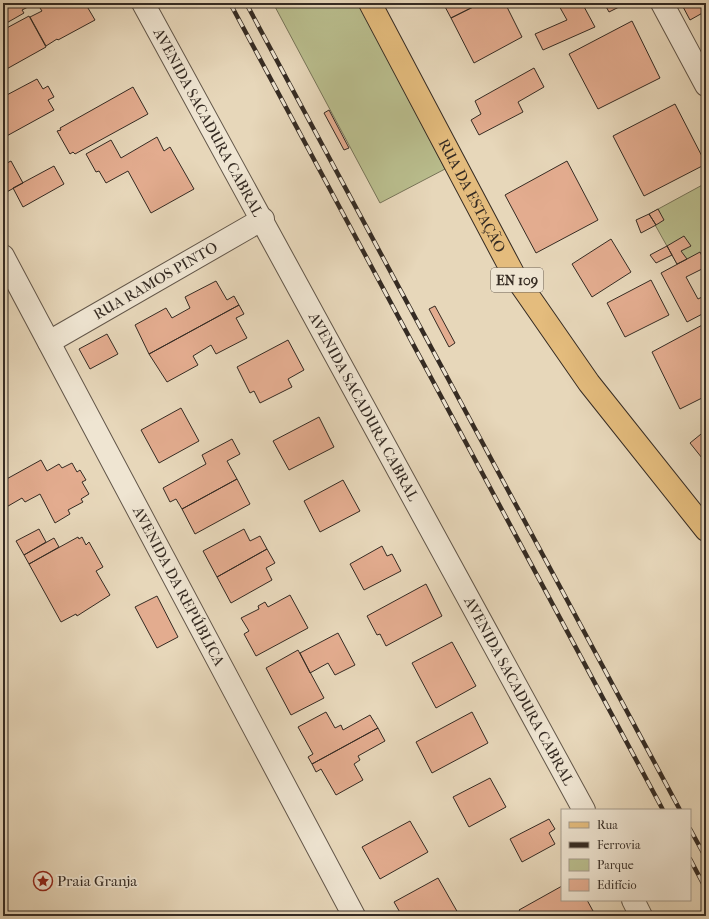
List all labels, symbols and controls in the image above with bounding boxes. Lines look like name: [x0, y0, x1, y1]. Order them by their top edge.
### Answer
street label: AVENIDA SACADURA CABRAL: [149, 24, 267, 220]
street label: RUA DA ESTAÇÃO: [434, 136, 510, 256]
street label: RUA RAMOS PINTO: [90, 238, 221, 323]
road number: EN 109: [491, 268, 543, 292]
street label: AVENIDA SACADURA CABRAL: [304, 308, 422, 504]
street label: AVENIDA DA REPÚBLICA: [128, 502, 229, 669]
street label: AVENIDA SACADURA CABRAL: [460, 593, 578, 788]
legend: [561, 809, 691, 901]
text: Rua: [597, 818, 618, 832]
text: Ferrovia: [597, 838, 641, 852]
text: Parque: [597, 858, 634, 872]
place icon: Praia Granja: [32, 870, 54, 892]
place label: Praia Granja: [57, 872, 138, 890]
text: Edifício: [597, 878, 637, 892]

